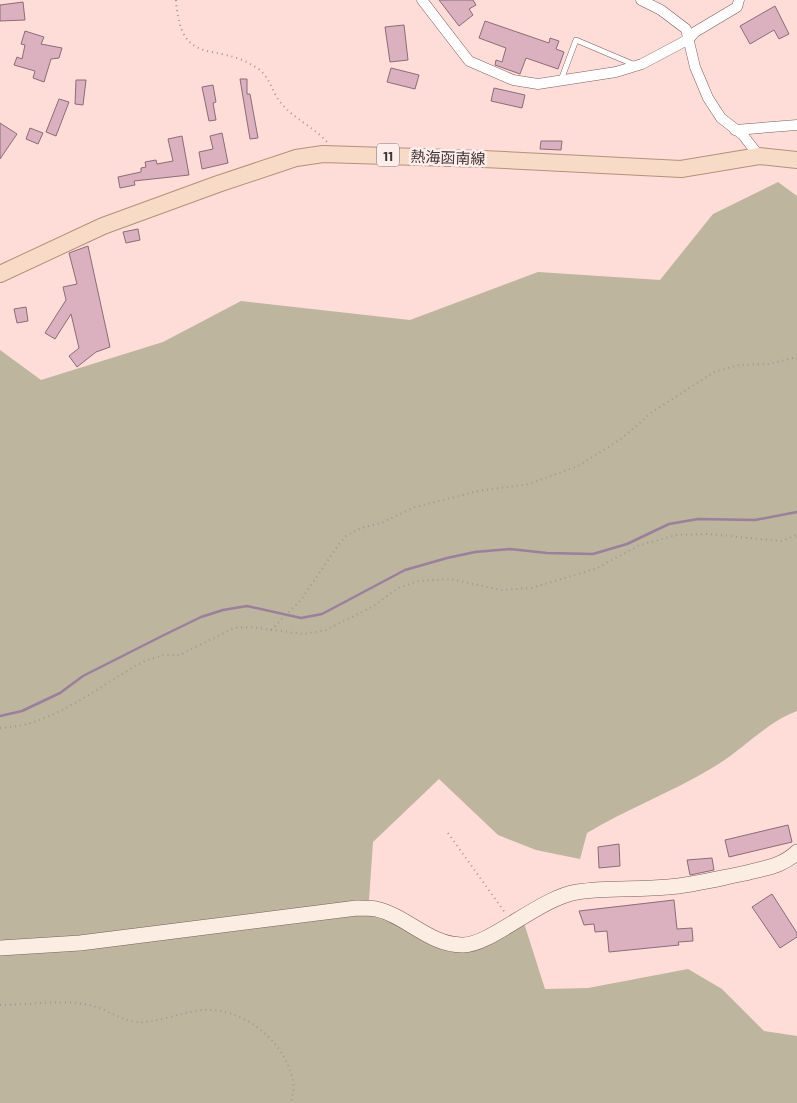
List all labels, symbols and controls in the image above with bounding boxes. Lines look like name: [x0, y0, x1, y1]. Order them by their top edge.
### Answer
road number: 11: [377, 144, 399, 166]
street label: 熱海函南線: [410, 147, 486, 167]

